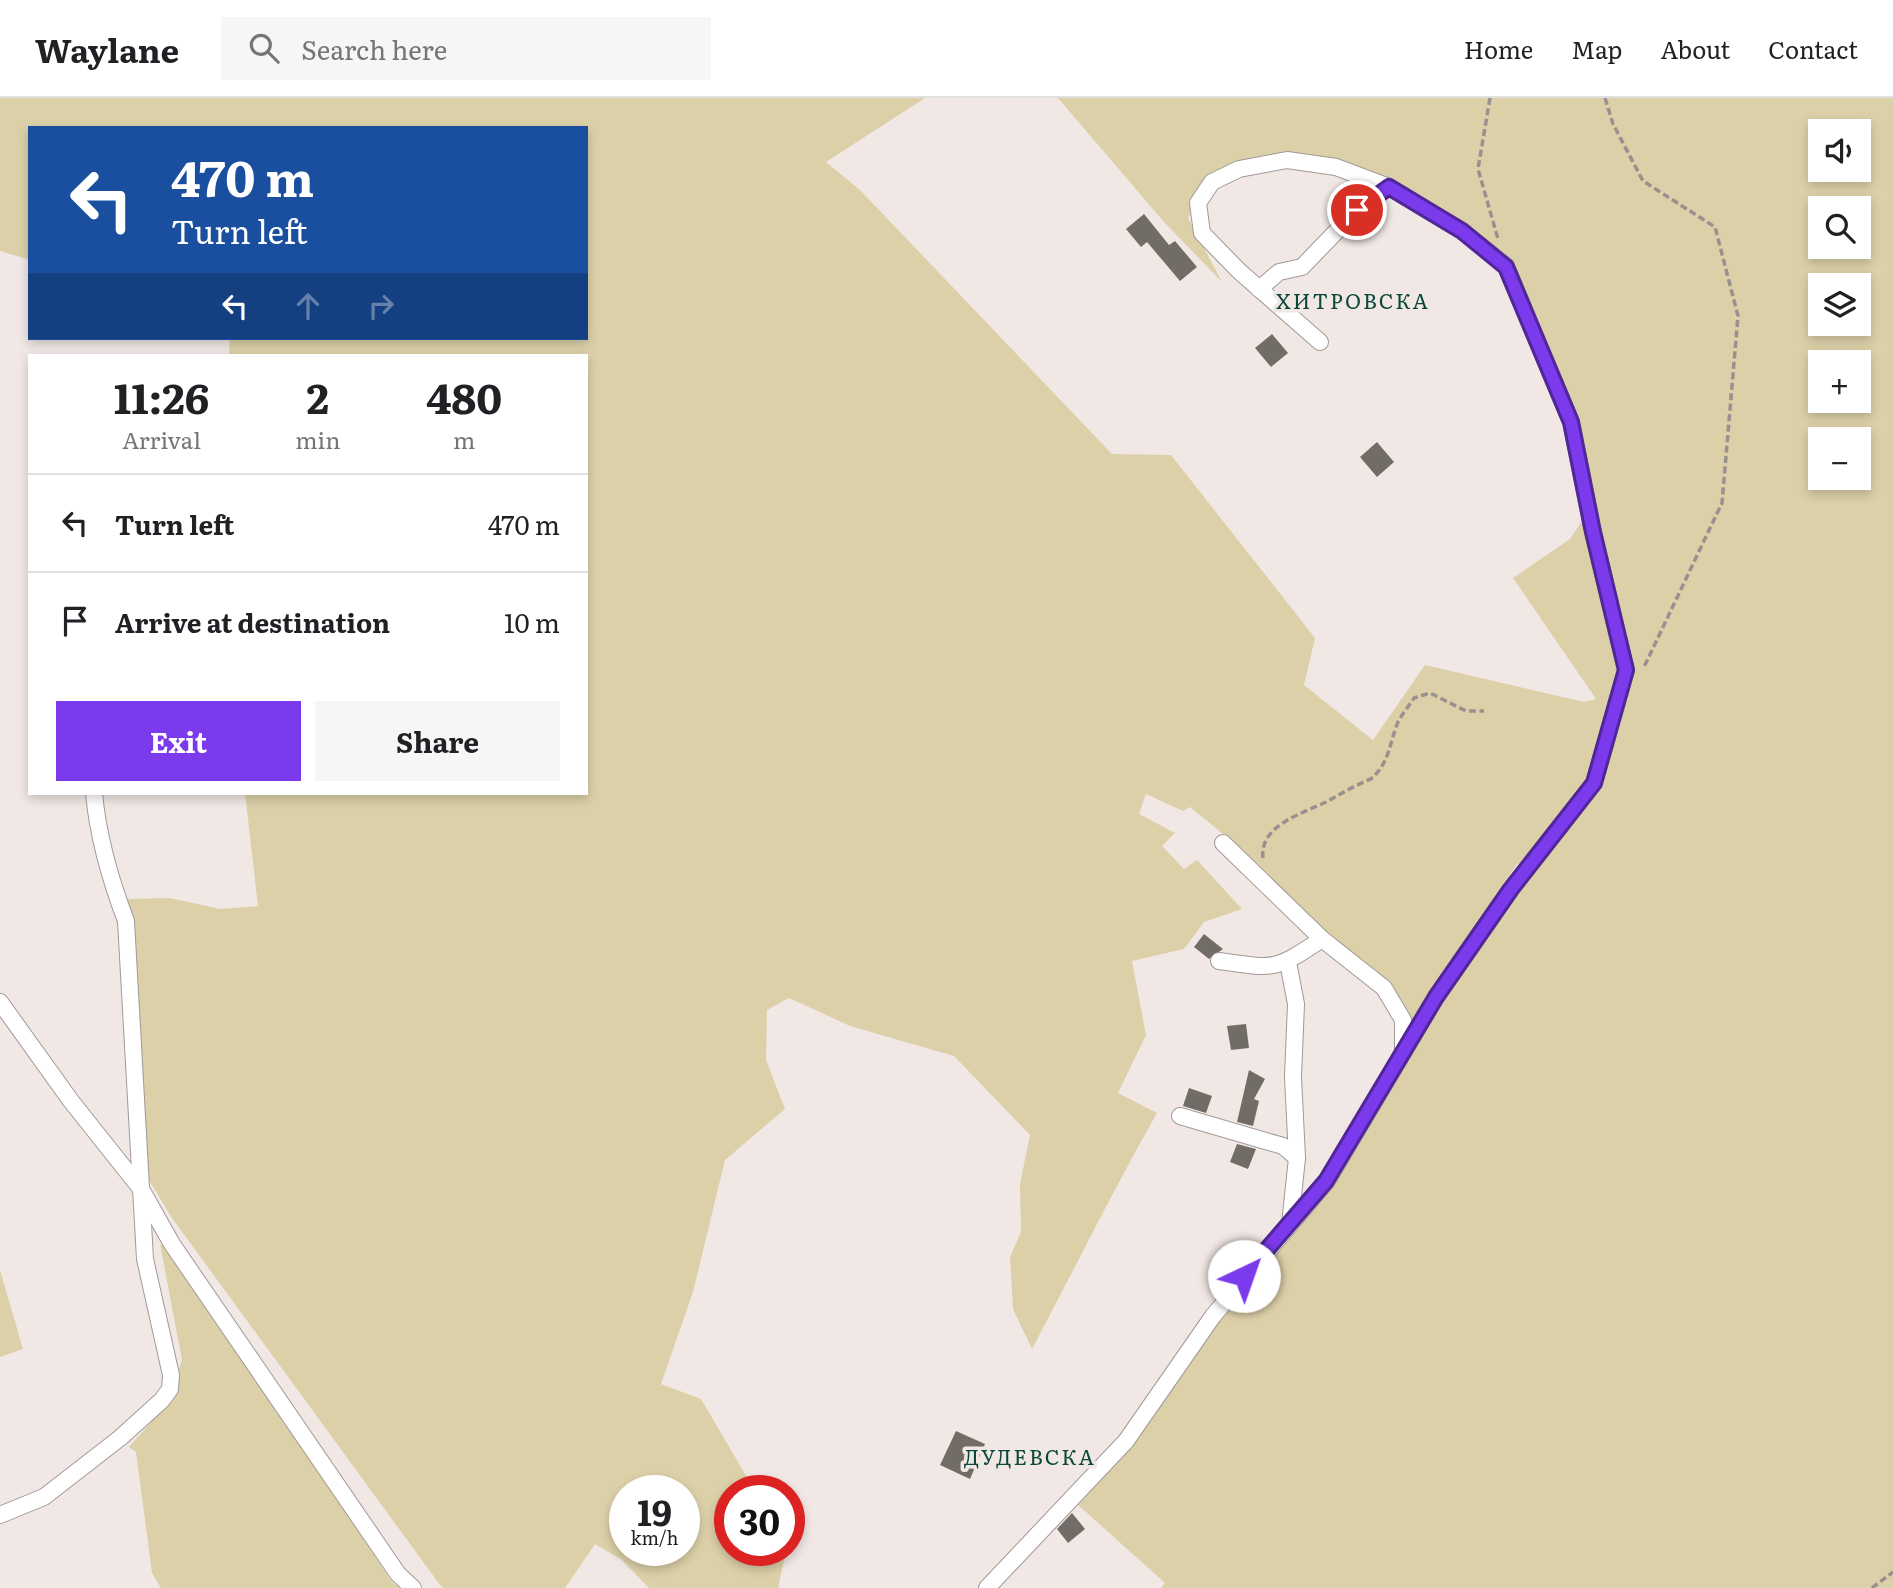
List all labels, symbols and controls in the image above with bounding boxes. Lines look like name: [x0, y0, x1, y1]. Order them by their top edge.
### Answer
search box: [221, 17, 711, 80]
text: Waylane: [35, 24, 179, 73]
icon: search: [245, 29, 283, 67]
text: Search here: [301, 29, 447, 68]
text: Home: [1464, 31, 1533, 66]
text: Map: [1571, 31, 1622, 66]
text: About: [1660, 31, 1730, 66]
text: Contact: [1768, 31, 1858, 66]
map controls: [1808, 119, 1871, 490]
button: sound: [1808, 119, 1871, 182]
text: 470 m: [171, 139, 314, 212]
icon: left: [56, 154, 147, 245]
pin: [1327, 180, 1387, 240]
icon: arrive: [1338, 191, 1376, 229]
button: search: [1808, 196, 1871, 259]
text: Turn left: [171, 206, 308, 254]
button: layers: [1808, 273, 1871, 336]
district label: ХИТРОВСКА: [1276, 284, 1430, 315]
icon: left: [216, 287, 254, 325]
icon: ahead: [289, 287, 327, 325]
icon: right: [362, 287, 400, 325]
button: +: [1808, 350, 1871, 413]
text: 11:26: [114, 365, 209, 427]
text: 2: [306, 365, 329, 427]
text: 480: [426, 365, 502, 427]
text: Arrival: [122, 422, 201, 456]
text: min: [295, 422, 340, 456]
text: m: [453, 422, 475, 456]
button: −: [1808, 427, 1871, 490]
icon: left: [56, 504, 94, 542]
text: Turn left: [115, 504, 234, 543]
text: 470 m: [488, 504, 560, 543]
icon: arrive: [56, 602, 94, 640]
text: Arrive at destination: [115, 602, 390, 641]
text: 10 m: [504, 602, 560, 641]
button: Exit: [56, 701, 301, 781]
button: Share: [315, 701, 560, 781]
position arrow: [1207, 1239, 1281, 1313]
district label: ДУДЕВСКА: [964, 1440, 1096, 1471]
speed limit sign: 30: [714, 1475, 805, 1566]
text: 19: [637, 1485, 672, 1537]
text: km/h: [631, 1524, 678, 1551]

